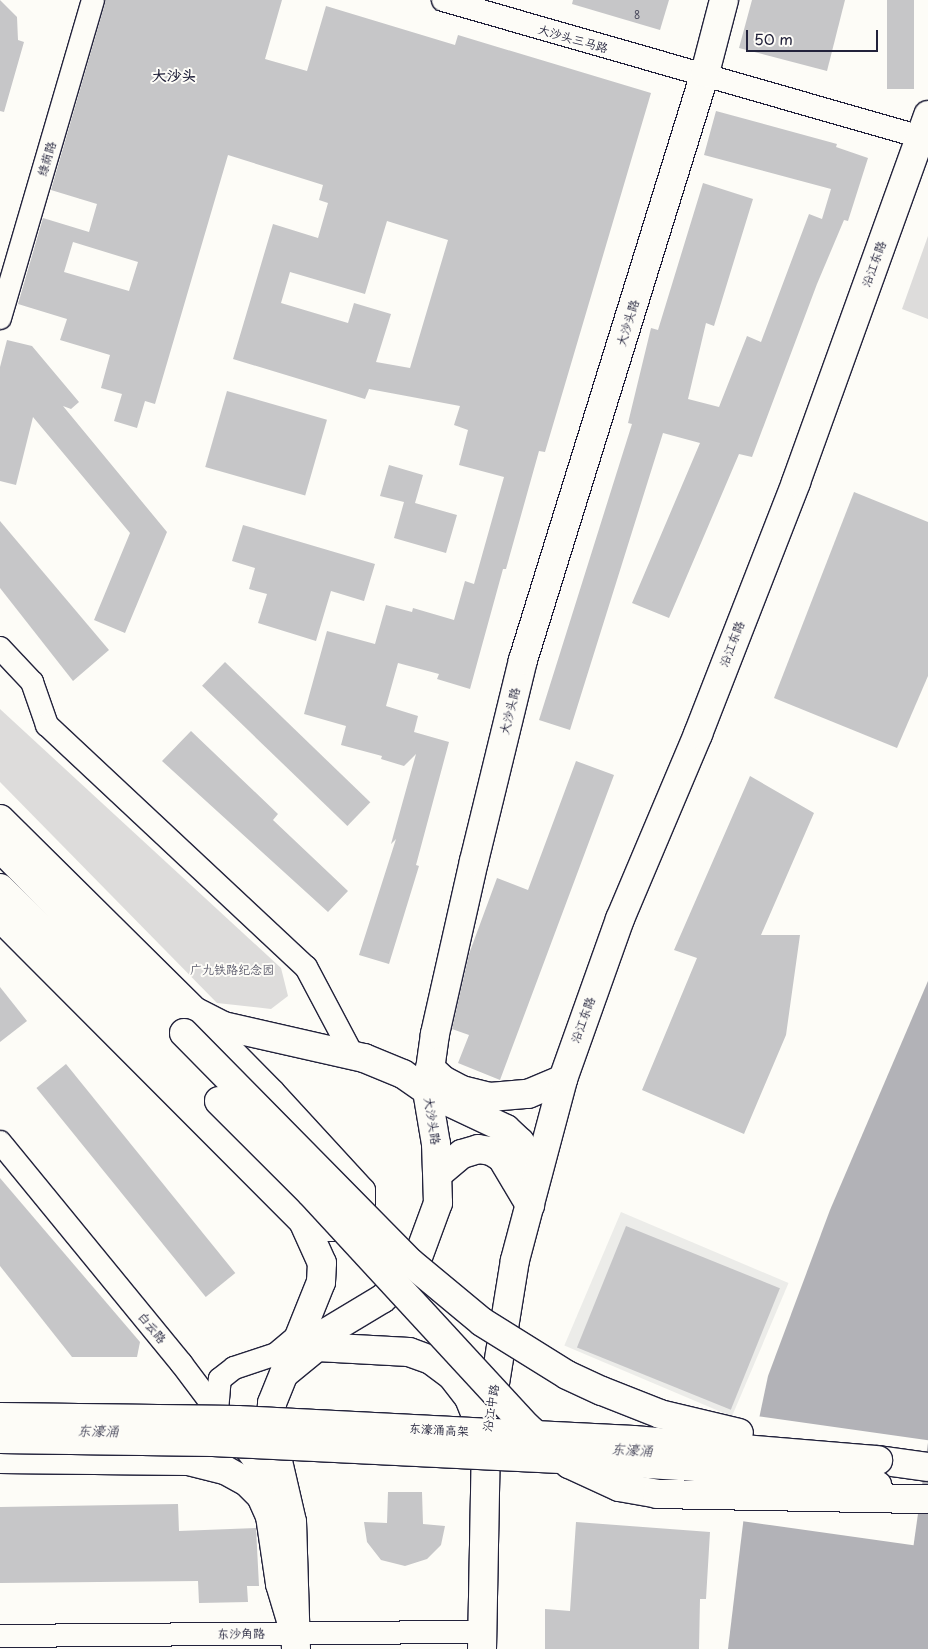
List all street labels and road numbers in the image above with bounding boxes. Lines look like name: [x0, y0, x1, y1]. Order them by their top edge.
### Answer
street label: 大沙头三马路: [536, 22, 610, 56]
street label: 绿荫路: [35, 140, 59, 178]
street label: 沿江东路: [859, 239, 889, 289]
street label: 大沙头路: [614, 298, 642, 348]
street label: 沿江东路: [717, 619, 747, 669]
street label: 大沙头路: [497, 686, 523, 736]
street label: 沿江东路: [568, 995, 598, 1045]
street label: 大沙头路: [421, 1096, 443, 1146]
street label: 白云路: [135, 1310, 169, 1346]
street label: 沿江中路: [480, 1383, 502, 1433]
street label: 东濠涌高架: [409, 1421, 469, 1439]
street label: 东沙角路: [217, 1626, 265, 1642]

